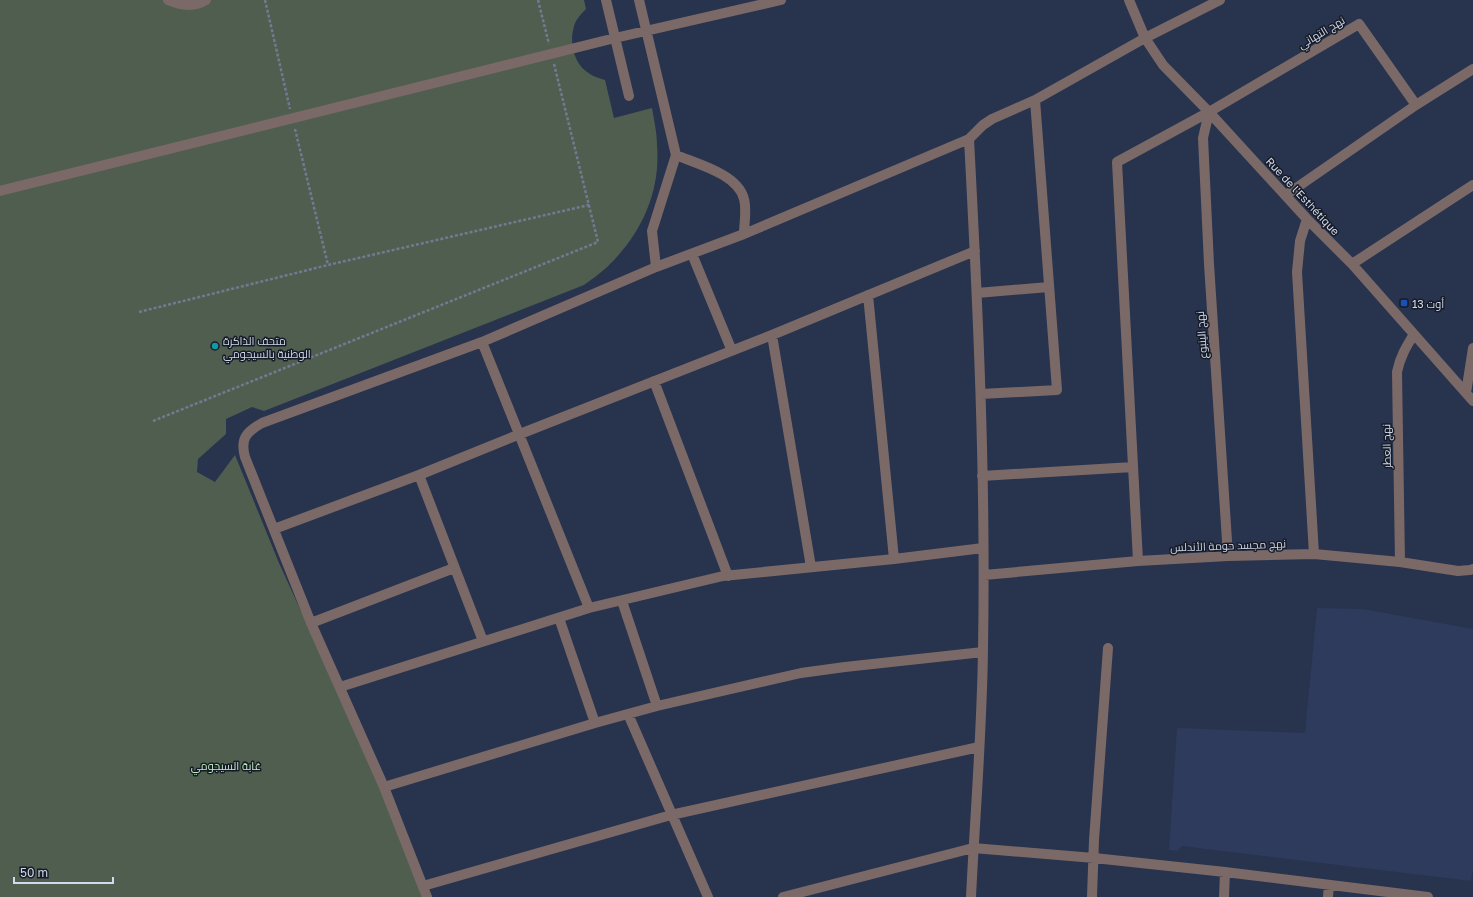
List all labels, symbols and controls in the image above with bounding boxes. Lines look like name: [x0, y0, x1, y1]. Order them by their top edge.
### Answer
street label: نهج التهاني: [1295, 13, 1348, 54]
street label: Rue de l'Esthétique: [1264, 154, 1342, 238]
place label: 13 أوت: [1412, 297, 1444, 311]
marker: 13 أوت: [1399, 298, 1409, 308]
street label: نهج الينبوع: [1193, 310, 1211, 359]
place label: متحف الذاكرة الوطنية بالسيجومي: [223, 334, 311, 363]
marker: متحف الذاكرة الوطنية بالسيجومي: [210, 341, 220, 351]
street label: نهج العطر: [1379, 424, 1395, 469]
street label: نهج مجسد حومة الأندلس: [1170, 536, 1286, 556]
park label: غابة السيجومي: [191, 759, 261, 775]
scale bar: [14, 859, 113, 885]
text: 50 m: [20, 865, 48, 880]

